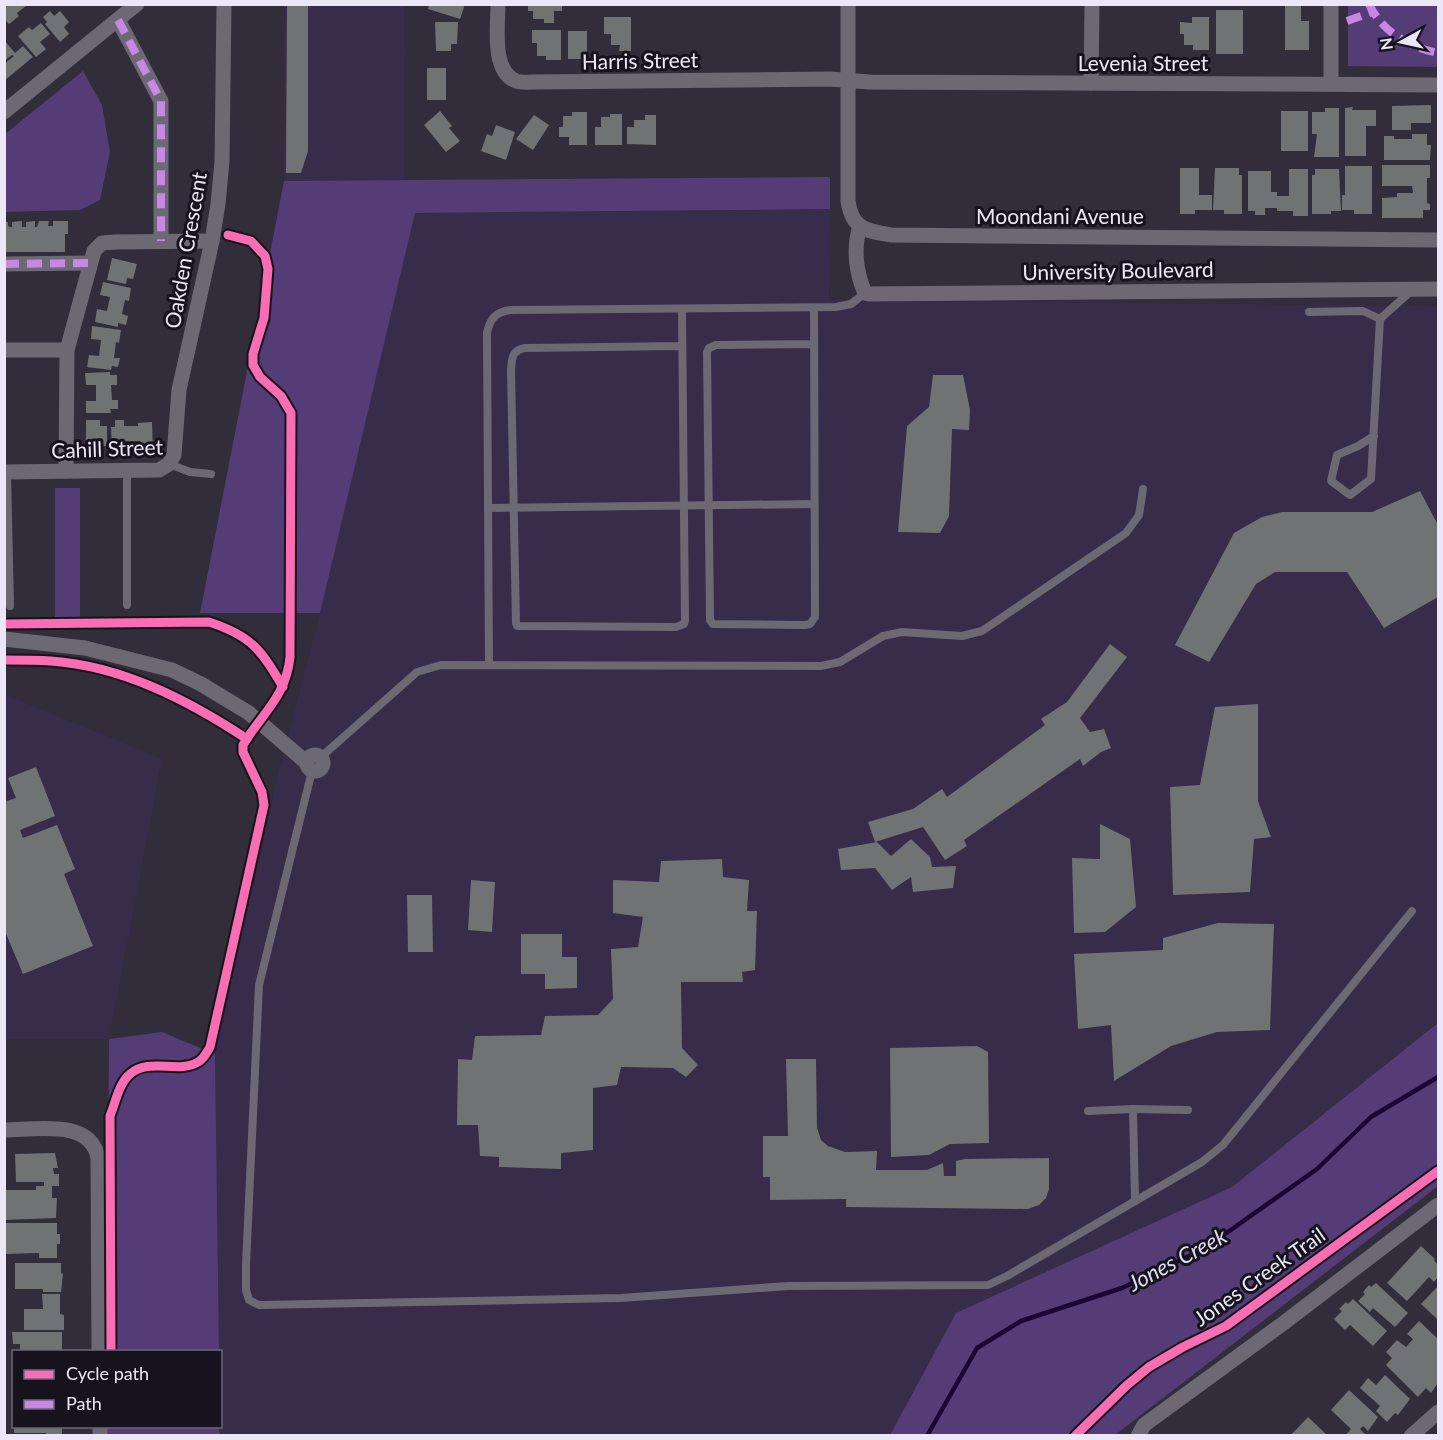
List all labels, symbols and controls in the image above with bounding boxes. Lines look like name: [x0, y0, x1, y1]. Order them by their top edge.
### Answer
north arrow: [1371, 12, 1431, 72]
text: N: [1375, 37, 1396, 52]
street label: Harris Street: [582, 46, 699, 74]
street label: Levenia Street: [1078, 50, 1209, 75]
street label: Oakden Crescent: [159, 169, 211, 330]
street label: Moondani Avenue: [976, 203, 1144, 228]
street label: University Boulevard: [1022, 256, 1214, 284]
street label: Cahill Street: [51, 434, 164, 462]
water label: Jones Creek: [1122, 1221, 1232, 1297]
street label: Jones Creek Trail: [1189, 1221, 1329, 1331]
legend: [12, 1350, 222, 1428]
text: Cycle path: [66, 1362, 149, 1384]
text: Path: [66, 1392, 102, 1414]

